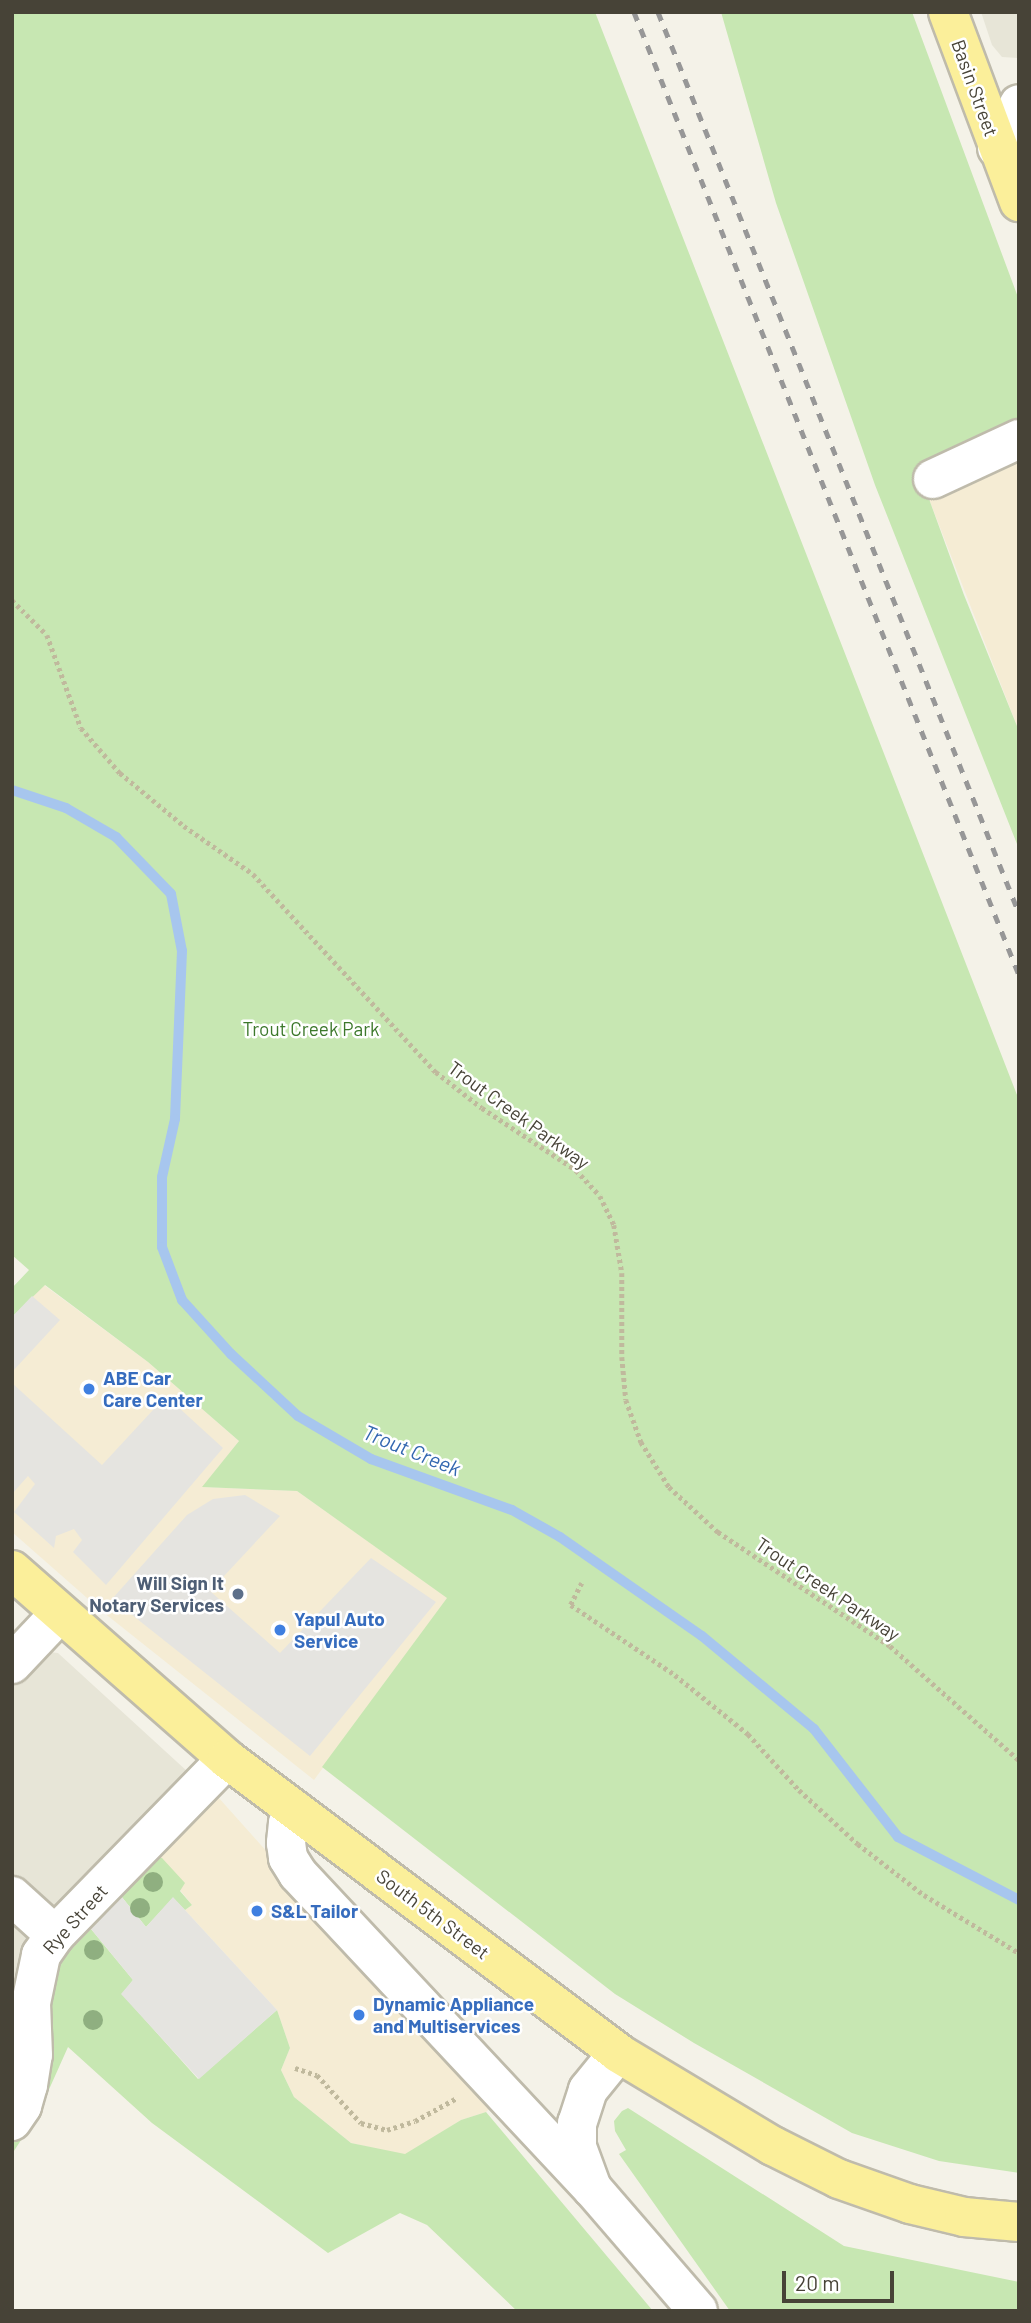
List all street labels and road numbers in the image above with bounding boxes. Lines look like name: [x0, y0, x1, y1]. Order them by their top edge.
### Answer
street label: Basin Street: [947, 36, 1003, 140]
street label: Trout Creek Parkway: [444, 1056, 594, 1174]
street label: Trout Creek Parkway: [752, 1532, 904, 1646]
street label: South 5th Street: [372, 1864, 494, 1964]
street label: Rye Street: [38, 1879, 112, 1959]

